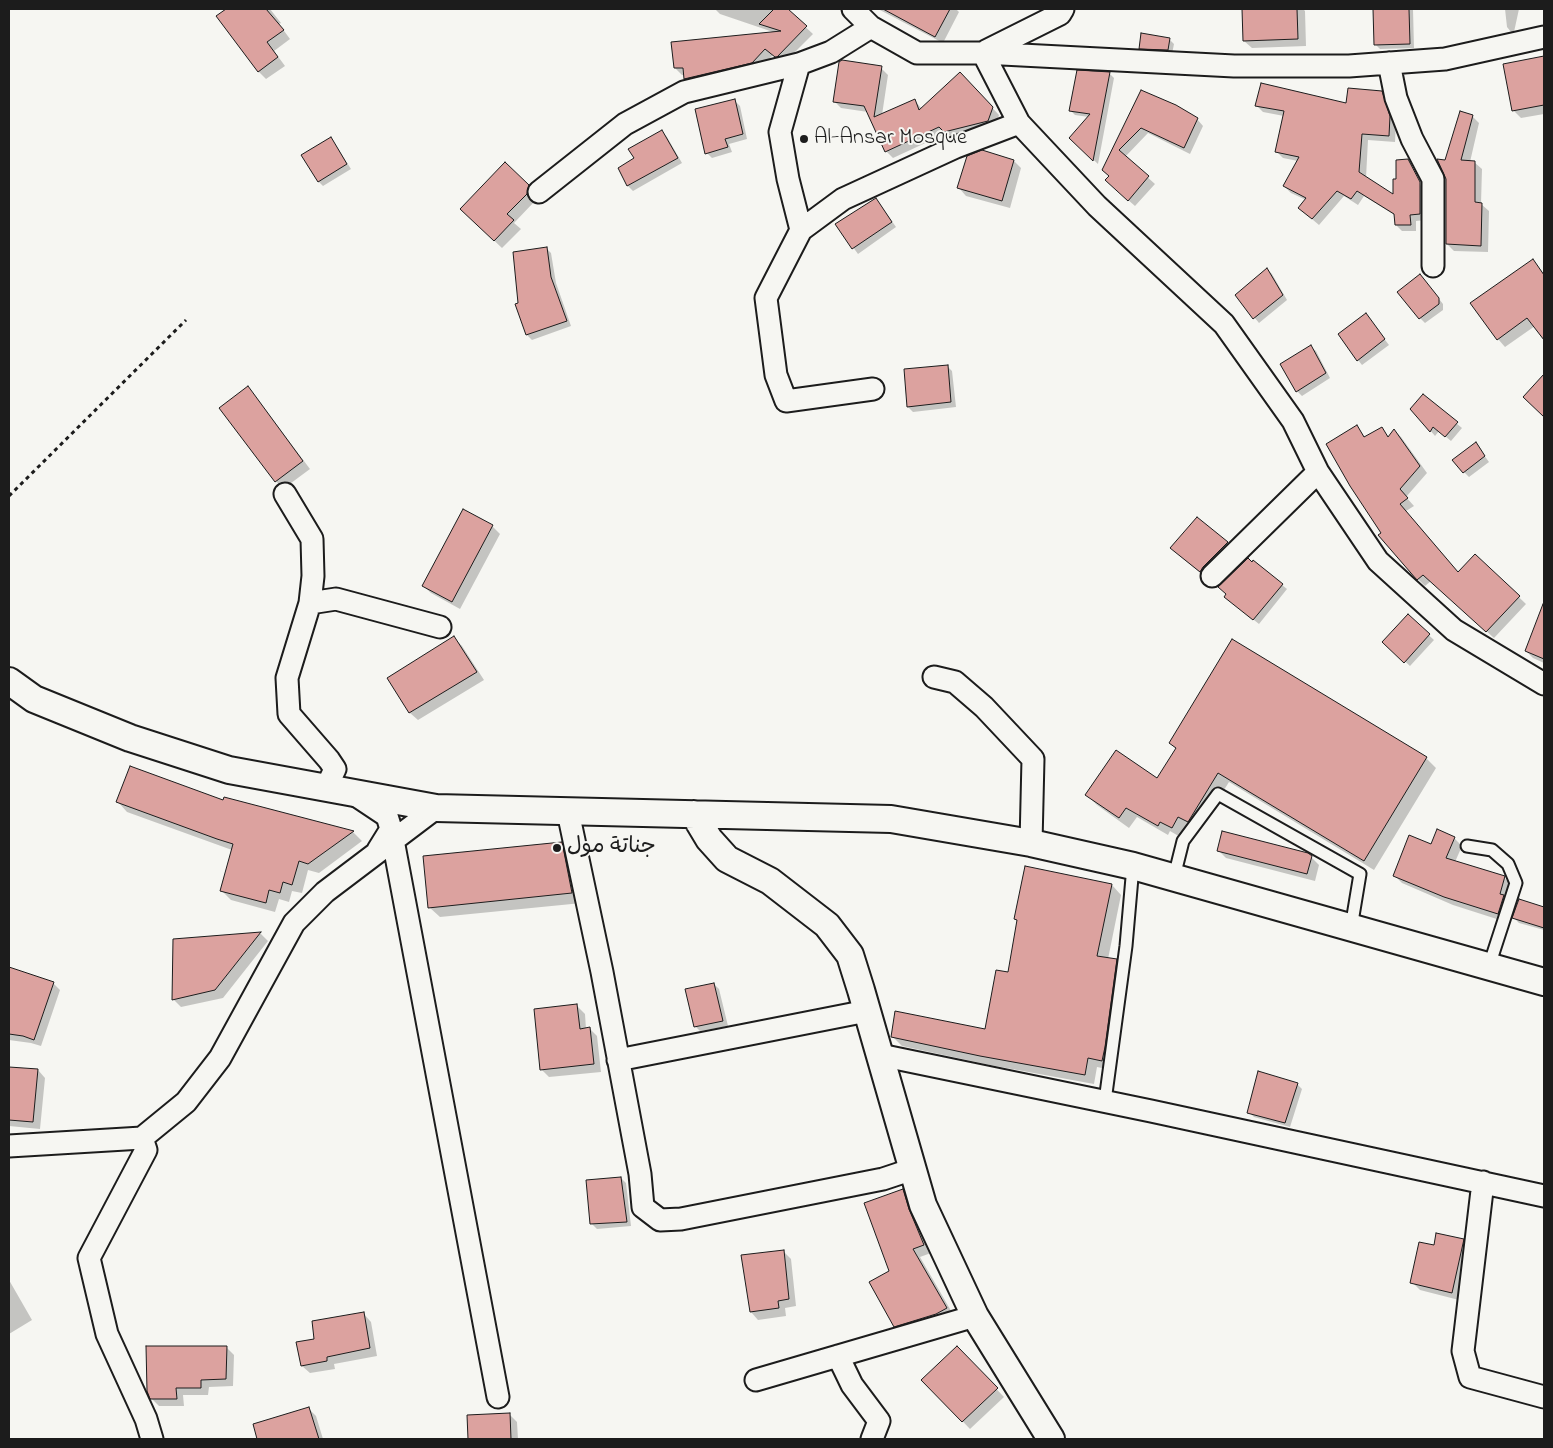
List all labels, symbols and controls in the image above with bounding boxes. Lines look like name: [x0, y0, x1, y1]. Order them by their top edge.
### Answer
place label: Al-Ansar Mosque: [814, 126, 967, 152]
marker: Al-Ansar Mosque: [798, 133, 810, 145]
place label: جناتة مول: [567, 835, 656, 861]
marker: جناتة مول: [551, 842, 563, 854]

